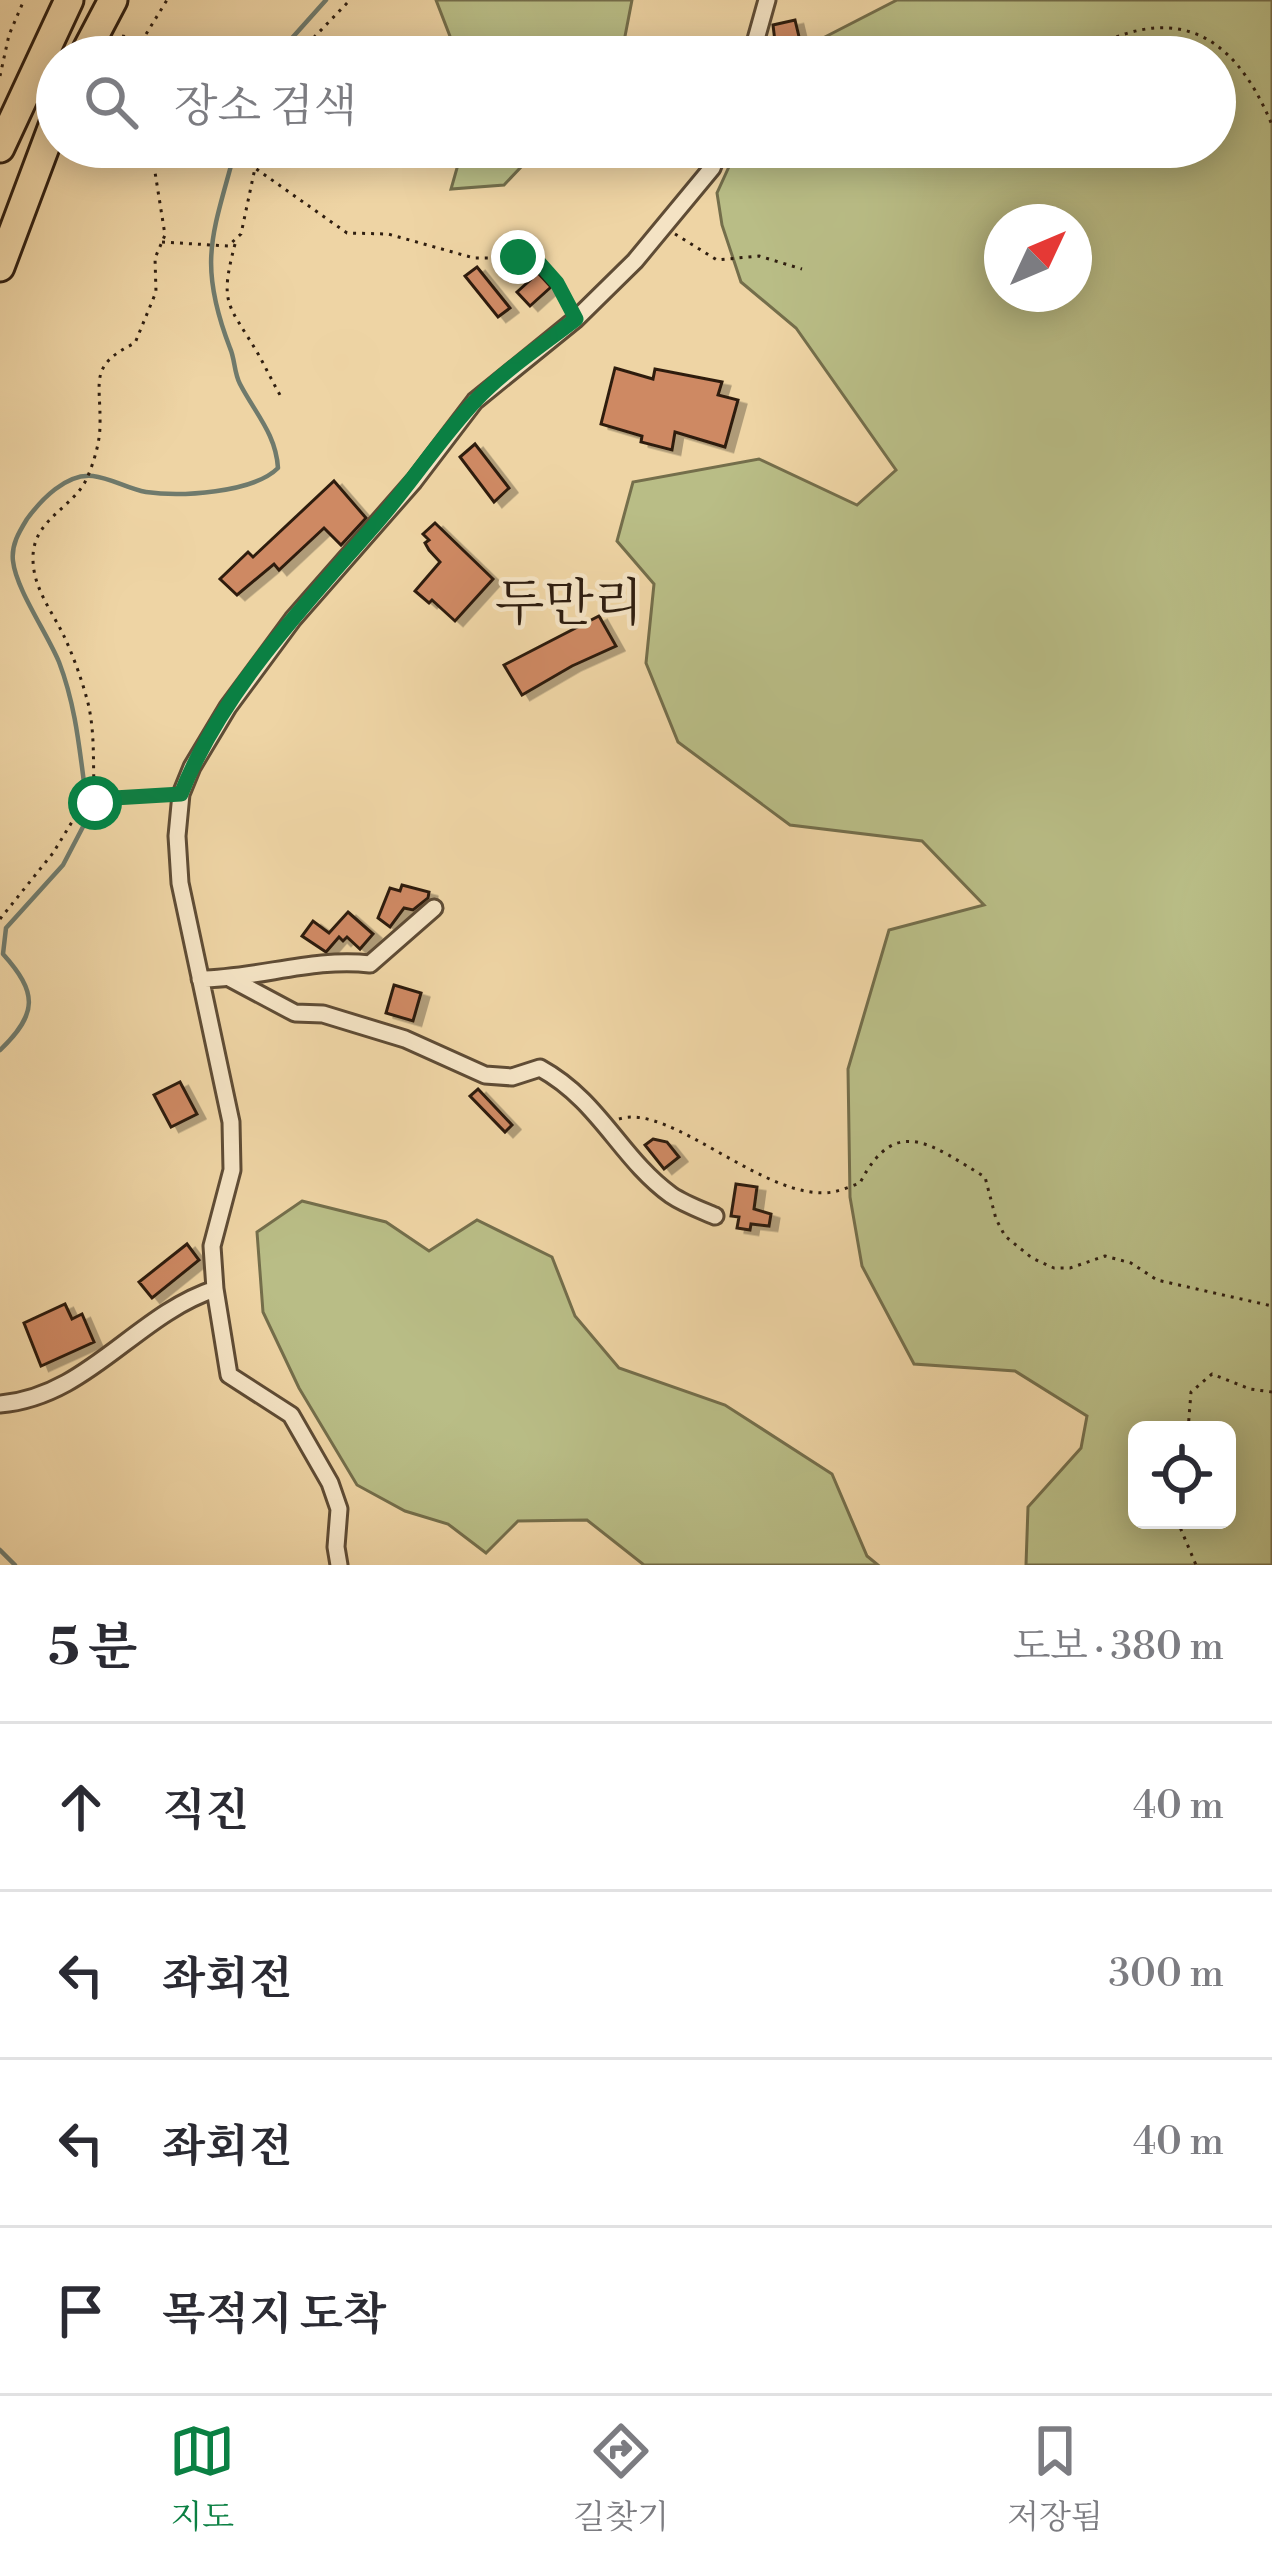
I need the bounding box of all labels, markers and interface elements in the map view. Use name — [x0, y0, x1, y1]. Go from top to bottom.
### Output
search box — [36, 36, 1236, 168]
icon: search — [78, 69, 144, 135]
text: 장소 검색 — [174, 79, 357, 136]
north arrow — [984, 204, 1092, 312]
route end — [491, 230, 545, 284]
district label: 두만리 — [495, 573, 643, 637]
route start — [68, 776, 122, 830]
map controls — [1128, 1421, 1236, 1529]
button: locate — [1128, 1421, 1236, 1529]
text: 5 분 — [48, 1617, 137, 1681]
text: 도보 · 380 m — [1013, 1623, 1224, 1672]
icon: ahead — [48, 1774, 114, 1840]
text: 40 m — [1133, 1782, 1224, 1831]
text: 직진 — [162, 1783, 249, 1840]
icon: left — [48, 1942, 114, 2008]
text: 300 m — [1109, 1950, 1224, 1999]
text: 좌회전 — [162, 1951, 292, 2008]
icon: left — [48, 2110, 114, 2176]
text: 40 m — [1133, 2118, 1224, 2167]
text: 좌회전 — [162, 2119, 292, 2176]
icon: arrive — [48, 2278, 114, 2344]
text: 목적지 도착 — [162, 2287, 387, 2344]
tab: 지도 — [169, 2418, 235, 2539]
tab: 길찾기 — [573, 2418, 669, 2539]
tab: 저장됨 — [1007, 2418, 1103, 2539]

